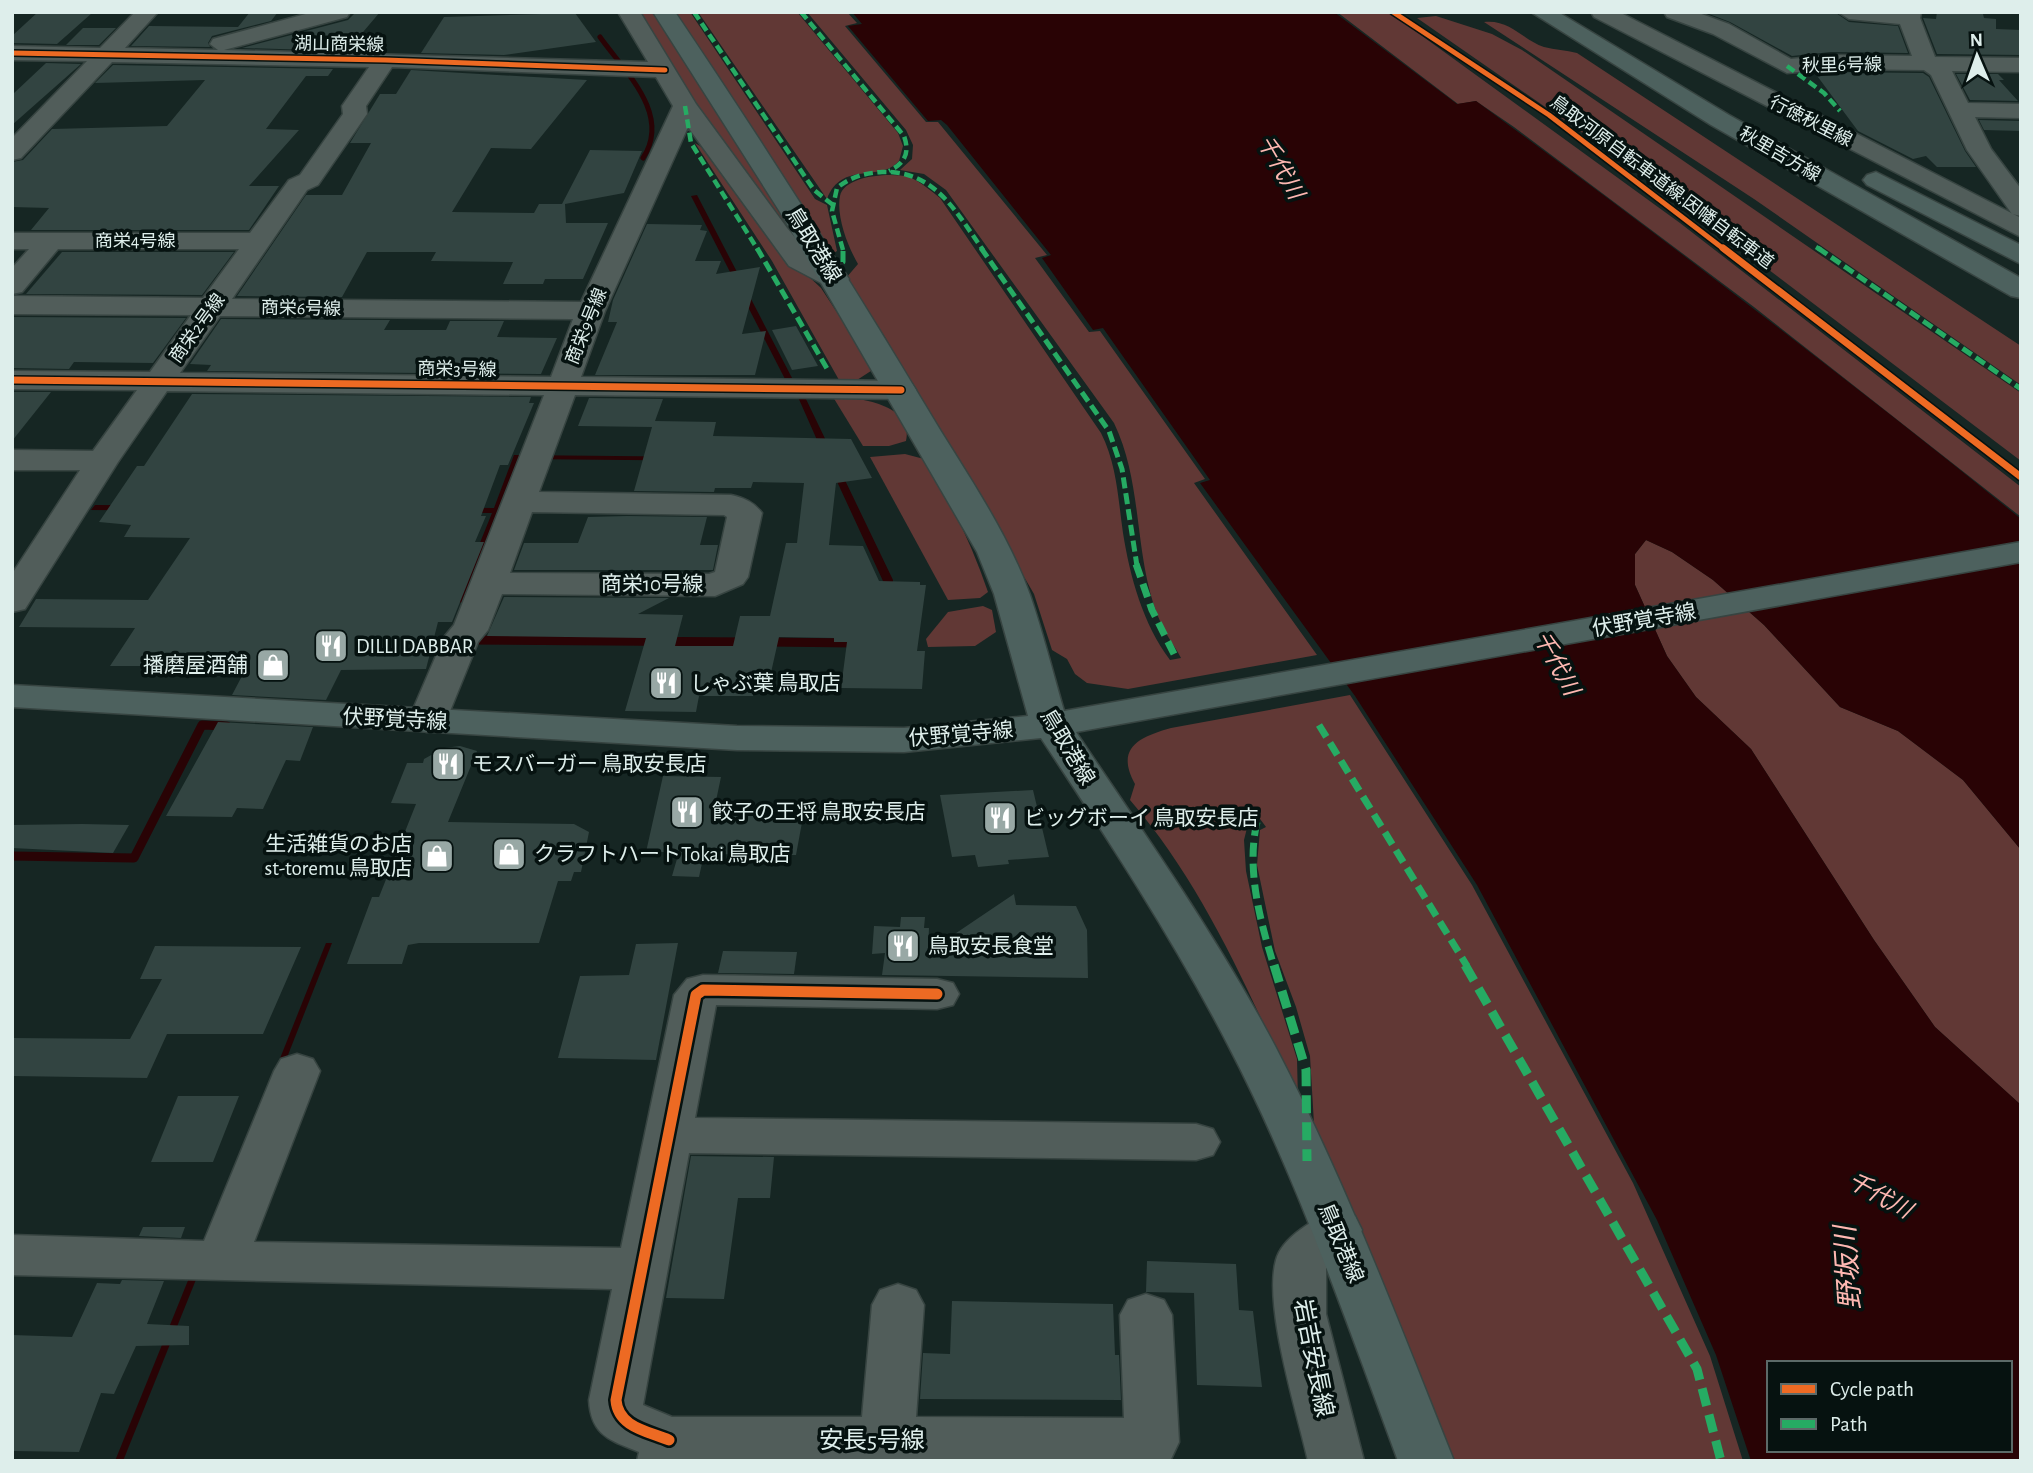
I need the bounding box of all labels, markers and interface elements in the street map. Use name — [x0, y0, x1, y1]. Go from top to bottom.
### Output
north arrow — [1942, 21, 2012, 91]
text: N — [1970, 31, 1983, 50]
street label: 湖山商栄線 — [294, 33, 384, 55]
street label: 秋里6号線 — [1802, 54, 1882, 76]
street label: 鳥取河原自転車道線;因幡自転車道 — [1547, 92, 1777, 272]
street label: 行徳秋里線 — [1766, 92, 1856, 150]
street label: 秋里吉方線 — [1736, 123, 1824, 185]
water label: 千代川 — [1252, 131, 1310, 206]
street label: 鳥取港線 — [782, 204, 846, 286]
street label: 商栄4号線 — [95, 231, 175, 251]
street label: 商栄9号線 — [562, 285, 610, 367]
street label: 商栄2号線 — [165, 290, 229, 366]
street label: 商栄6号線 — [261, 297, 341, 319]
street label: 商栄3号線 — [417, 358, 497, 380]
street label: 商栄10号線 — [601, 573, 703, 595]
street label: 伏野覚寺線 — [1590, 600, 1698, 640]
restaurant icon: DILLI DABBAR — [312, 627, 350, 665]
water label: 千代川 — [1529, 627, 1586, 702]
place label: DILLI DABBAR — [356, 636, 474, 657]
shop icon: 播磨屋酒舗 — [254, 646, 292, 684]
place label: 播磨屋酒舗 — [143, 654, 248, 676]
restaurant icon: しゃぶ葉 鳥取店 — [647, 664, 685, 702]
place label: しゃぶ葉 鳥取店 — [690, 672, 840, 694]
street label: 伏野覚寺線 — [342, 705, 448, 733]
street label: 鳥取港線 — [1037, 705, 1099, 789]
street label: 伏野覚寺線 — [908, 718, 1014, 750]
restaurant icon: モスバーガー 鳥取安長店 — [429, 745, 467, 783]
place label: モスバーガー 鳥取安長店 — [472, 753, 706, 775]
restaurant icon: 餃子の王将 鳥取安長店 — [668, 793, 706, 831]
restaurant icon: ビッグボーイ 鳥取安長店 — [981, 799, 1019, 837]
place label: 餃子の王将 鳥取安長店 — [712, 801, 925, 823]
place label: ビッグボーイ 鳥取安長店 — [1024, 807, 1258, 829]
place label: 生活雑貨のお店 st-toremu 鳥取店 — [264, 833, 412, 879]
shop icon: クラフトハートTokai 鳥取店 — [490, 835, 528, 873]
shop icon: 生活雑貨のお店 st-toremu 鳥取店 — [418, 837, 456, 875]
place label: クラフトハートTokai 鳥取店 — [534, 843, 791, 865]
restaurant icon: 鳥取安長食堂 — [884, 927, 922, 965]
place label: 鳥取安長食堂 — [928, 935, 1054, 957]
water label: 千代川 — [1844, 1168, 1919, 1225]
street label: 鳥取港線 — [1314, 1200, 1368, 1286]
water label: 野坂川 — [1830, 1222, 1866, 1311]
street label: 岩吉安長線 — [1290, 1297, 1338, 1419]
legend — [1767, 1361, 2012, 1452]
text: Cycle path — [1830, 1379, 1914, 1400]
text: Path — [1830, 1414, 1868, 1435]
street label: 安長5号線 — [819, 1427, 925, 1453]

